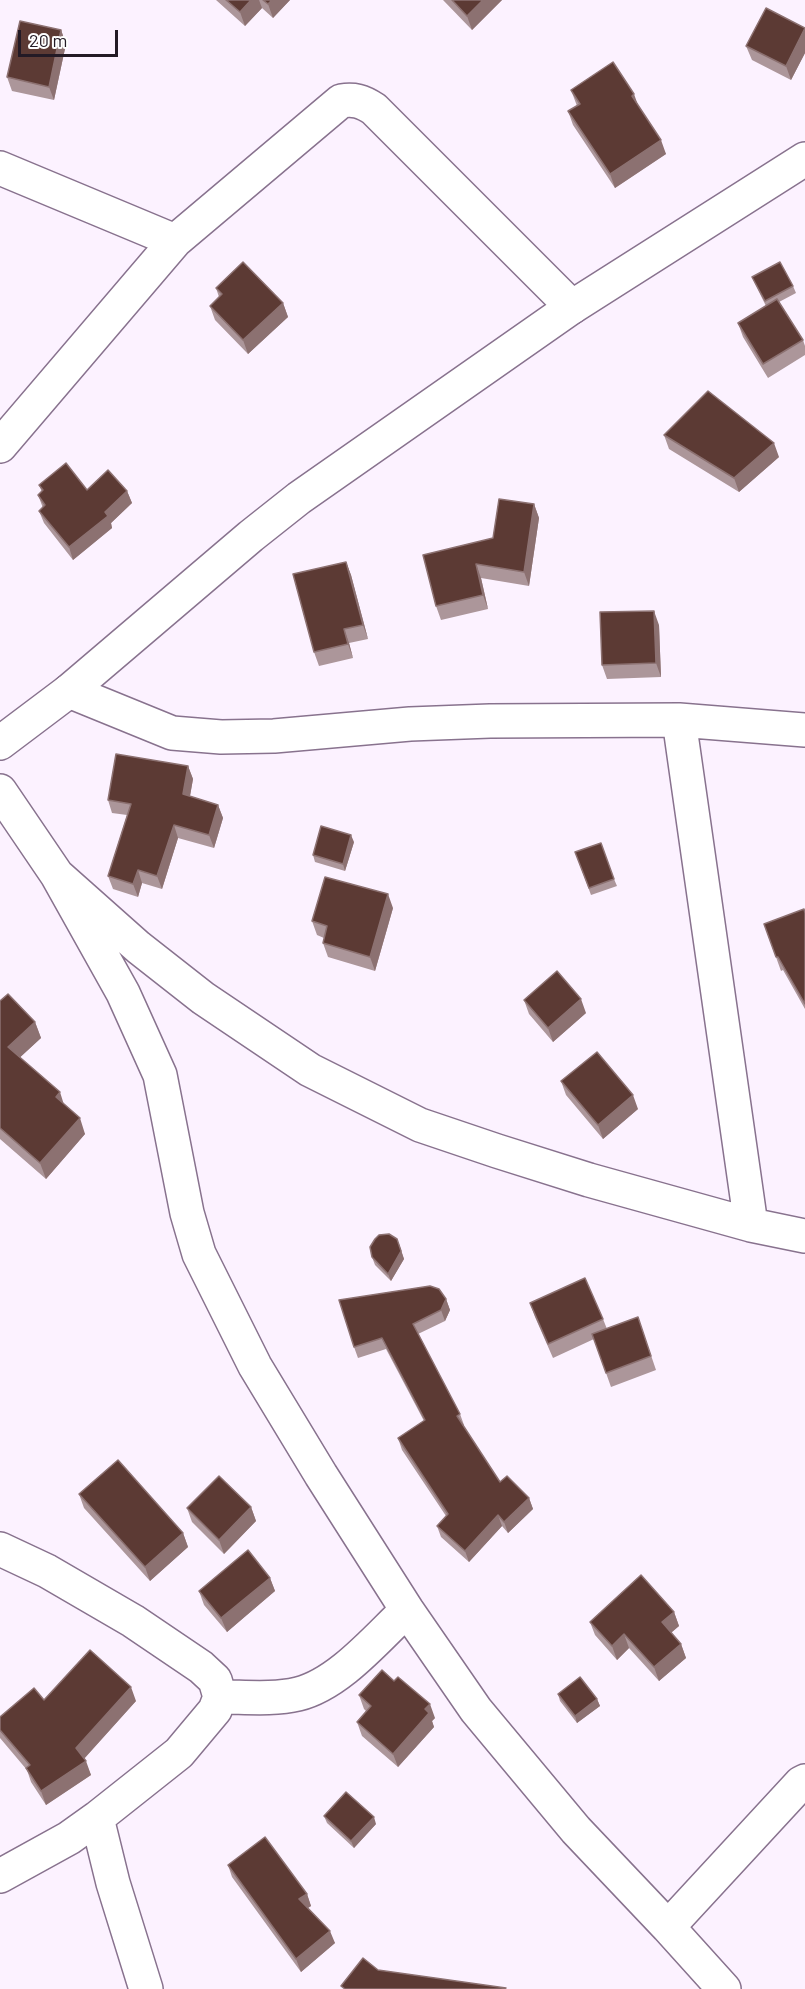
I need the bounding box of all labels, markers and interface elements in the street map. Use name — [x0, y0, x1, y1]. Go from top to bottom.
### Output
scale bar — [21, 18, 122, 56]
text: 20 m — [29, 29, 67, 51]

